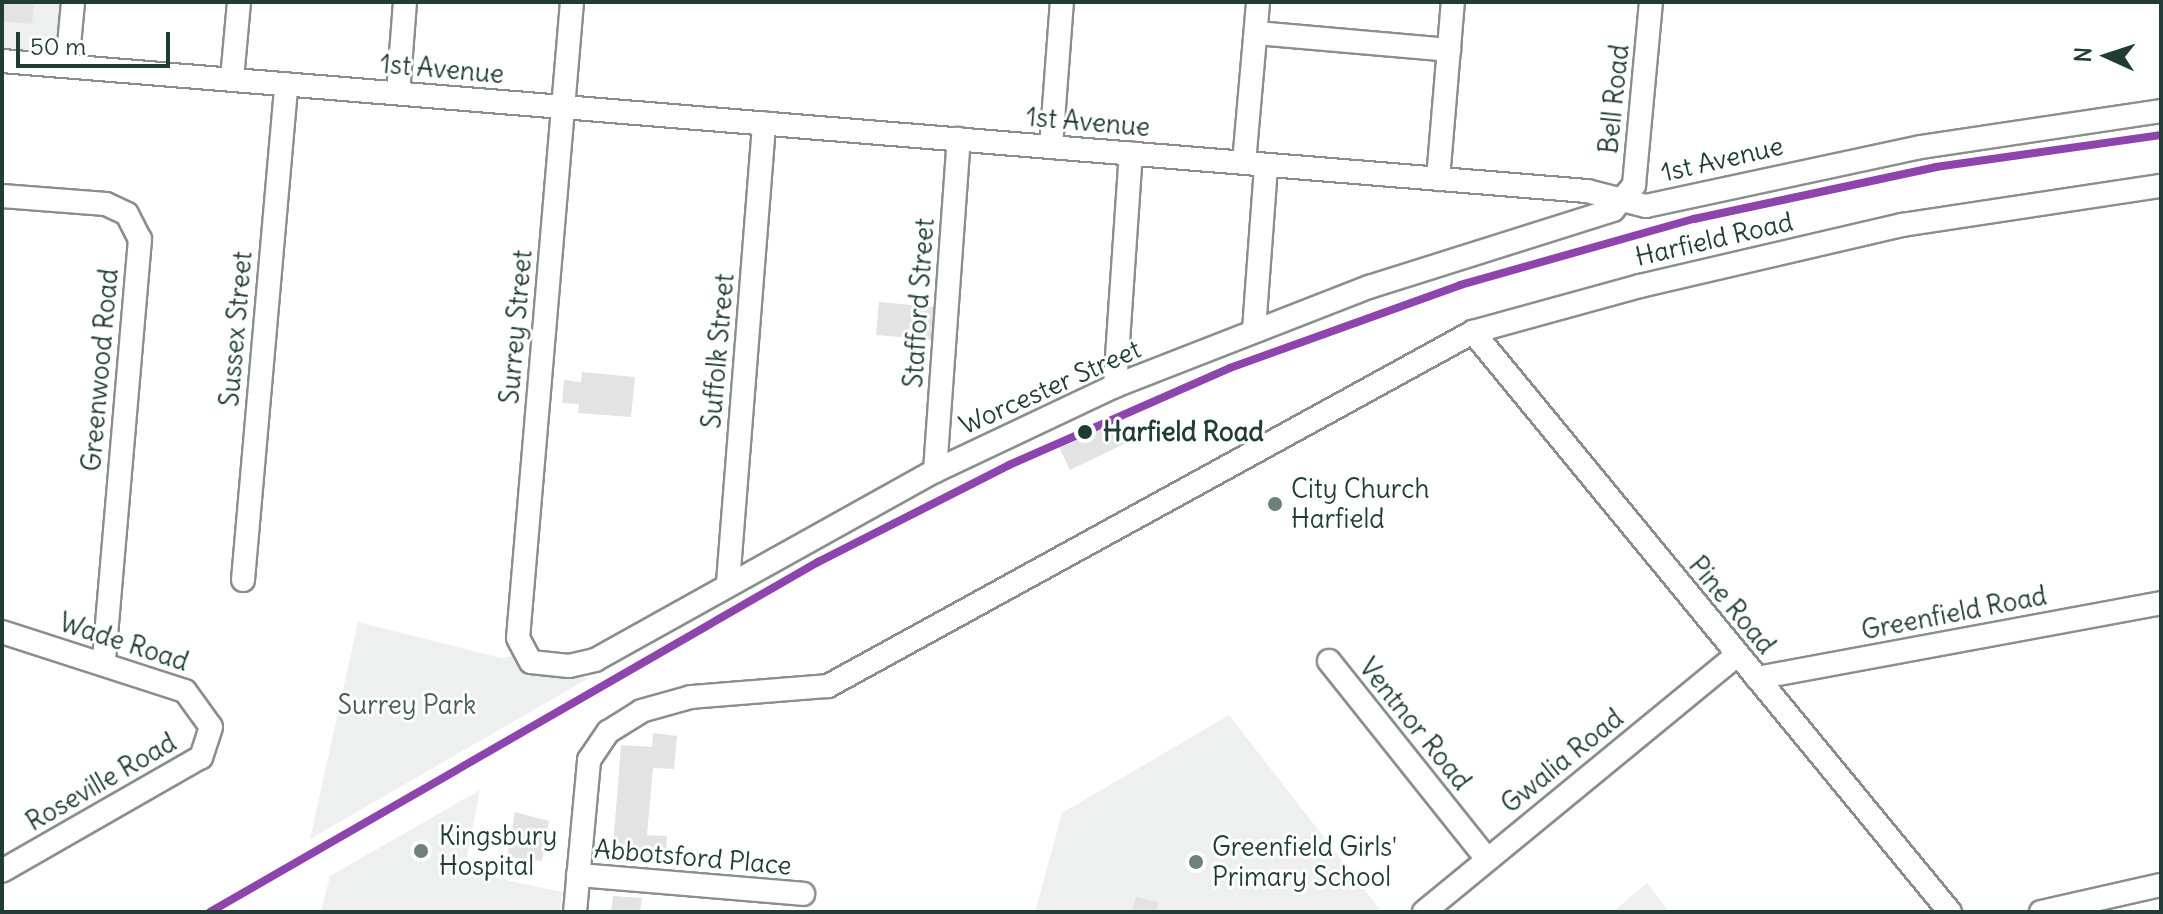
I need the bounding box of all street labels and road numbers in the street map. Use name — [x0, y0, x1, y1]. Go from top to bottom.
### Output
street label: Bell Road — [1593, 43, 1635, 155]
street label: 1st Avenue — [379, 48, 505, 90]
street label: 1st Avenue — [1025, 101, 1151, 143]
street label: 1st Avenue — [1658, 130, 1786, 188]
street label: Harfield Road — [1632, 206, 1796, 272]
street label: Stafford Street — [898, 217, 940, 389]
street label: Surrey Street — [494, 249, 538, 405]
street label: Sussex Street — [214, 250, 258, 408]
street label: Greenwood Road — [76, 267, 124, 473]
street label: Suffolk Street — [696, 272, 740, 430]
street label: Worcester Street — [955, 333, 1145, 441]
street label: Pine Road — [1682, 550, 1782, 660]
street label: Greenfield Road — [1859, 580, 2049, 646]
street label: Wade Road — [56, 606, 192, 678]
street label: Ventnor Road — [1352, 652, 1478, 796]
street label: Gwalia Road — [1495, 702, 1629, 820]
street label: Roseville Road — [20, 726, 182, 838]
street label: Abbotsford Place — [593, 833, 793, 881]

